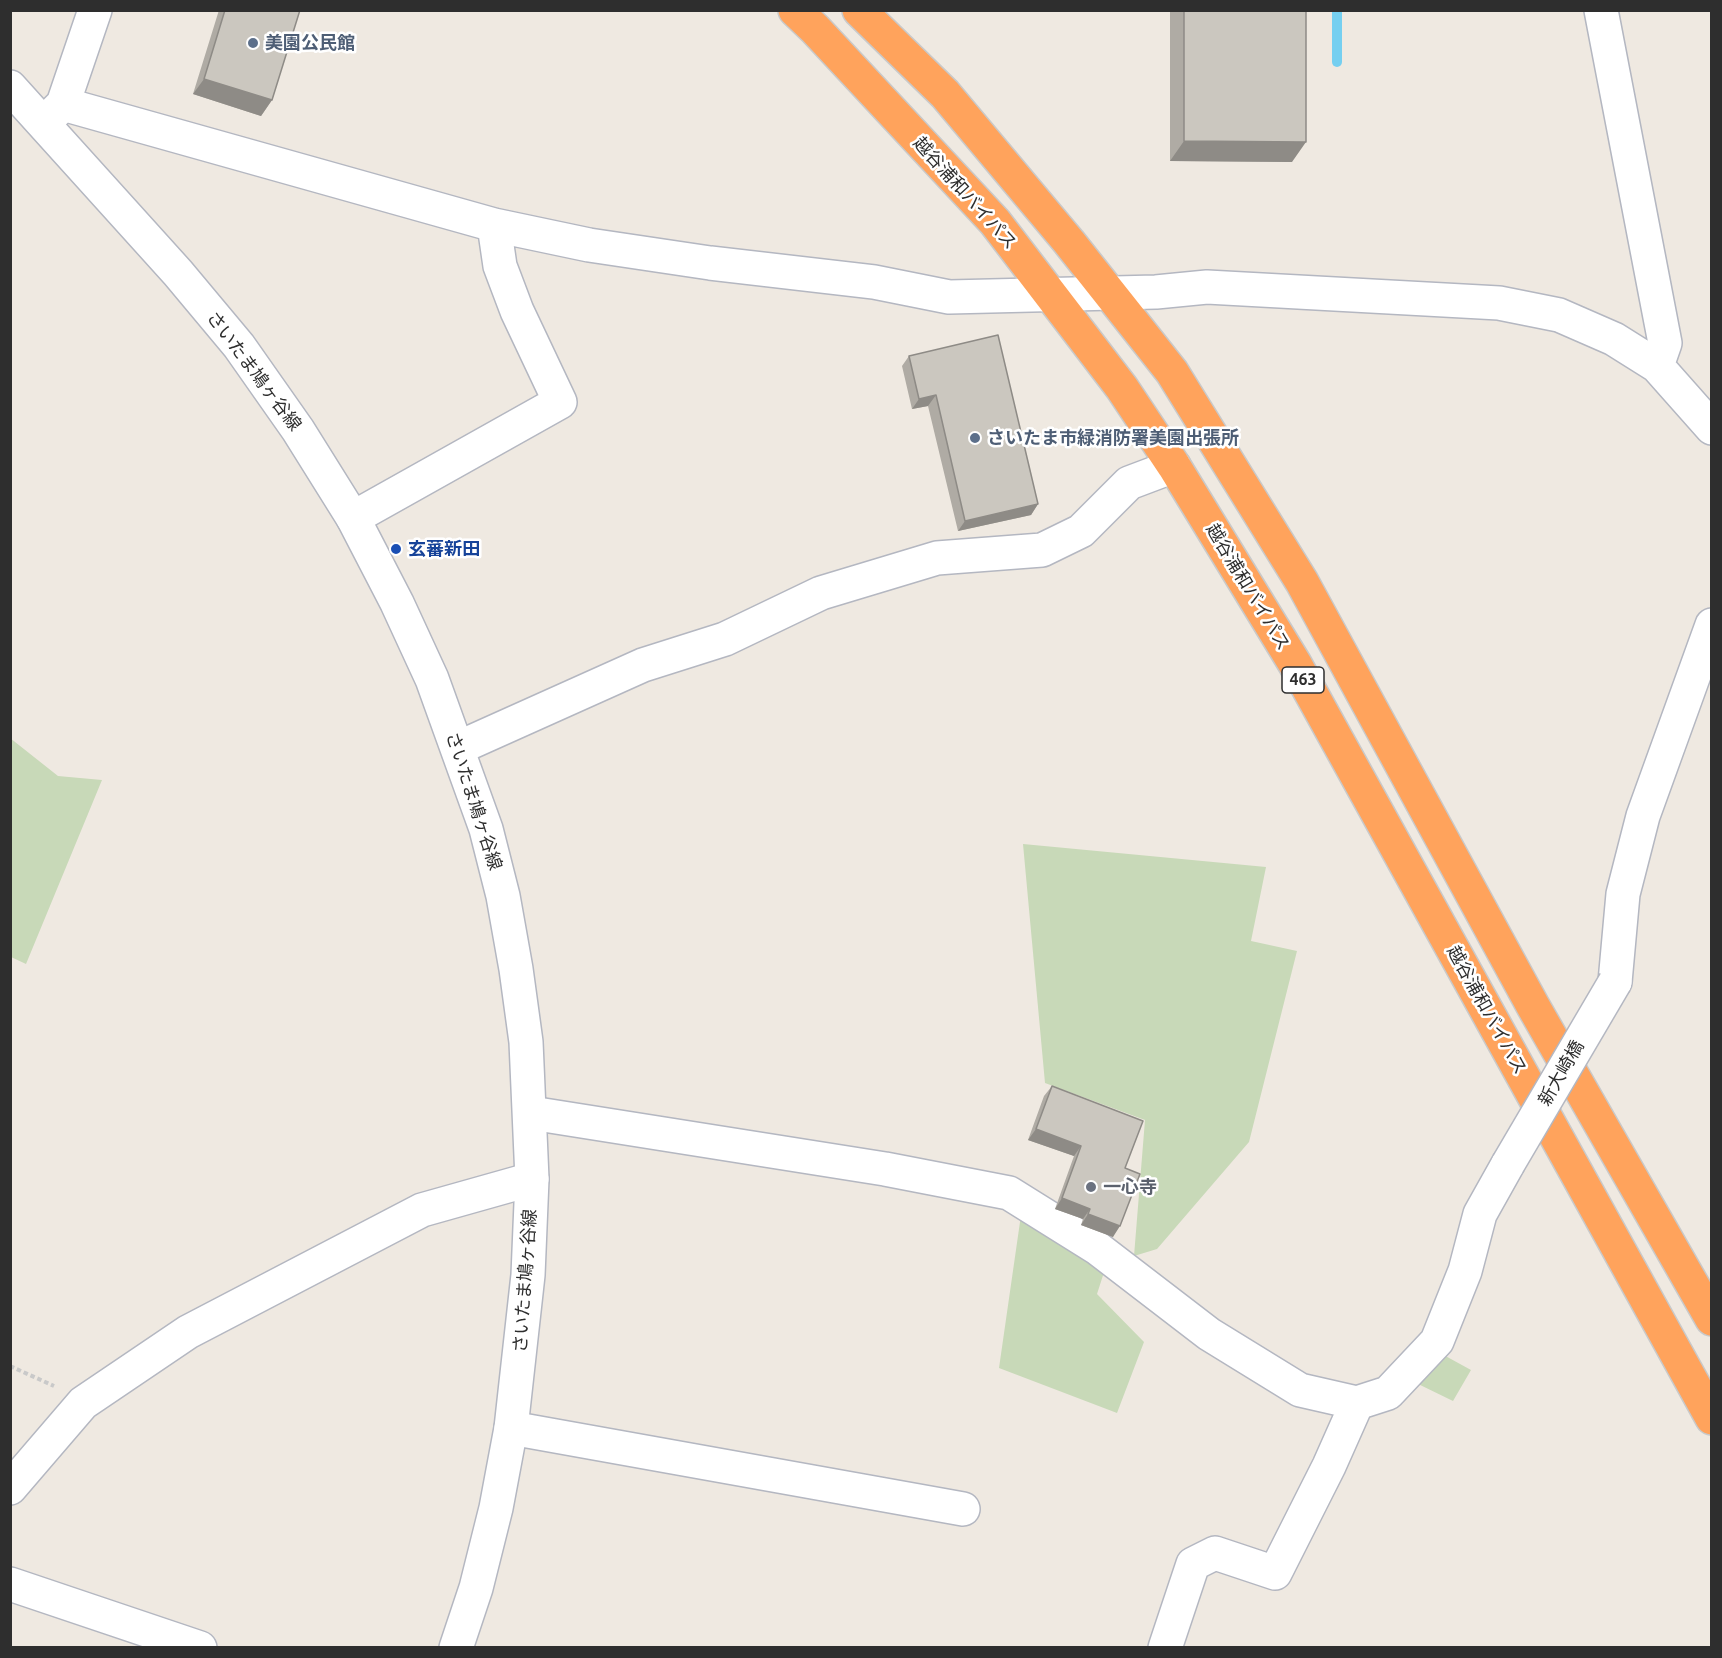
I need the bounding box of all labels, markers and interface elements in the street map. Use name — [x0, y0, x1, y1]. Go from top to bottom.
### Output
place label: 美園公民館 — [265, 32, 355, 54]
marker: 美園公民館 — [246, 36, 260, 50]
street label: 越谷浦和バイパス — [909, 132, 1021, 254]
street label: さいたま鳩ヶ谷線 — [202, 307, 306, 435]
place label: さいたま市緑消防署美園出張所 — [987, 427, 1239, 449]
marker: さいたま市緑消防署美園出張所 — [968, 431, 982, 445]
street label: 越谷浦和バイパス — [1202, 520, 1294, 654]
place label: 玄蕃新田 — [408, 538, 480, 560]
marker: 玄蕃新田 — [389, 542, 403, 556]
road number: 463 — [1282, 667, 1324, 693]
street label: さいたま鳩ヶ谷線 — [441, 729, 507, 873]
street label: 越谷浦和バイパス — [1443, 942, 1531, 1078]
street label: 新大崎橋 — [1534, 1036, 1588, 1110]
place label: 一心寺 — [1103, 1176, 1157, 1198]
marker: 一心寺 — [1084, 1180, 1098, 1194]
street label: さいたま鳩ヶ谷線 — [509, 1208, 541, 1354]

